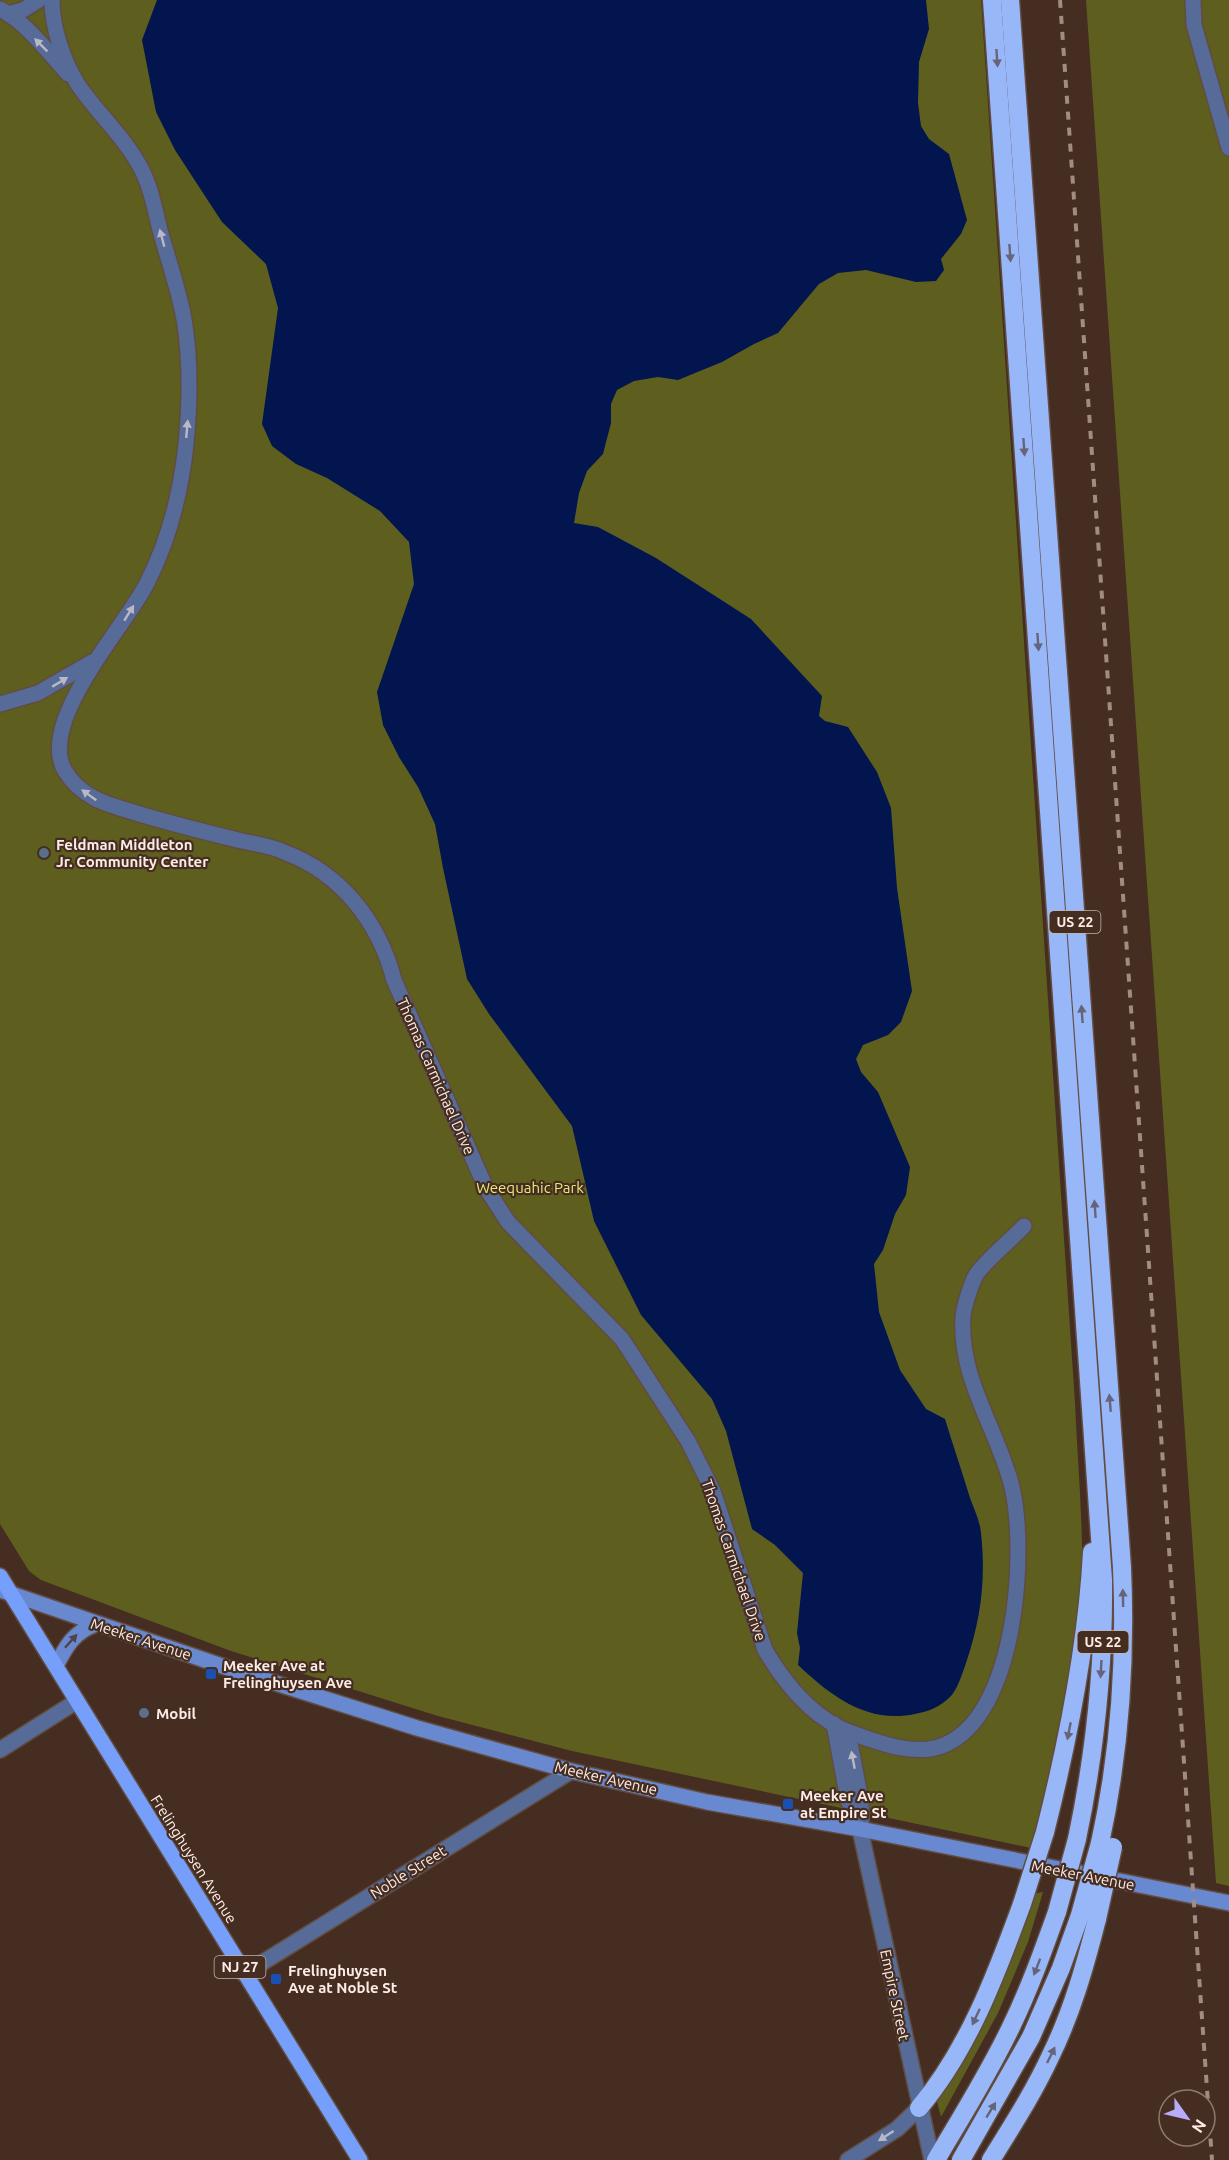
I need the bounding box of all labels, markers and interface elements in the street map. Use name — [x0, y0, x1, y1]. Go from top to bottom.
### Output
one-way arrow — [34, 38, 49, 52]
one-way arrow — [992, 49, 1001, 68]
one-way arrow — [157, 229, 167, 247]
one-way arrow — [1006, 243, 1015, 262]
one-way arrow — [182, 420, 192, 439]
one-way arrow — [1019, 438, 1029, 457]
one-way arrow — [124, 605, 135, 622]
one-way arrow — [1033, 632, 1043, 651]
one-way arrow — [52, 676, 68, 687]
one-way arrow — [81, 789, 97, 801]
place label: Feldman Middleton Jr. Community Center — [56, 836, 209, 870]
marker: Feldman Middleton Jr. Community Center — [37, 846, 51, 860]
road number: US 22 — [1050, 911, 1100, 933]
street label: Thomas Carmichael Drive — [394, 995, 478, 1157]
one-way arrow — [1077, 1005, 1086, 1024]
park label: Weequahic Park — [476, 1179, 584, 1196]
one-way arrow — [1091, 1199, 1100, 1218]
one-way arrow — [1105, 1394, 1115, 1413]
street label: Thomas Carmichael Drive — [698, 1477, 770, 1643]
one-way arrow — [1118, 1588, 1128, 1607]
street label: Meeker Avenue — [89, 1615, 193, 1663]
road number: US 22 — [1078, 1631, 1128, 1653]
one-way arrow — [64, 1633, 78, 1648]
place label: Meeker Ave at Frelinghuysen Ave — [223, 1657, 352, 1691]
one-way arrow — [1097, 1659, 1106, 1678]
marker: Meeker Ave at Frelinghuysen Ave — [204, 1667, 218, 1681]
place label: Mobil — [156, 1705, 197, 1722]
marker: Mobil — [137, 1706, 151, 1720]
one-way arrow — [1064, 1721, 1073, 1740]
one-way arrow — [848, 1750, 857, 1769]
street label: Meeker Avenue — [553, 1758, 659, 1798]
place label: Meeker Ave at Empire St — [800, 1787, 887, 1821]
street label: Frelinghuysen Avenue — [148, 1792, 240, 1926]
marker: Meeker Ave at Empire St — [781, 1797, 795, 1811]
street label: Noble Street — [367, 1842, 449, 1902]
street label: Meeker Avenue — [1030, 1857, 1136, 1893]
street label: Empire Street — [877, 1948, 913, 2042]
road number: NJ 27 — [214, 1956, 266, 1978]
one-way arrow — [1032, 1958, 1042, 1976]
place label: Frelinghuysen Ave at Noble St — [288, 1962, 398, 1996]
marker: Frelinghuysen Ave at Noble St — [269, 1972, 283, 1986]
one-way arrow — [971, 2008, 980, 2025]
one-way arrow — [1047, 2046, 1056, 2063]
north arrow — [1157, 2088, 1217, 2148]
one-way arrow — [986, 2101, 996, 2118]
text: N — [1189, 2116, 1210, 2136]
one-way arrow — [878, 2131, 894, 2142]

